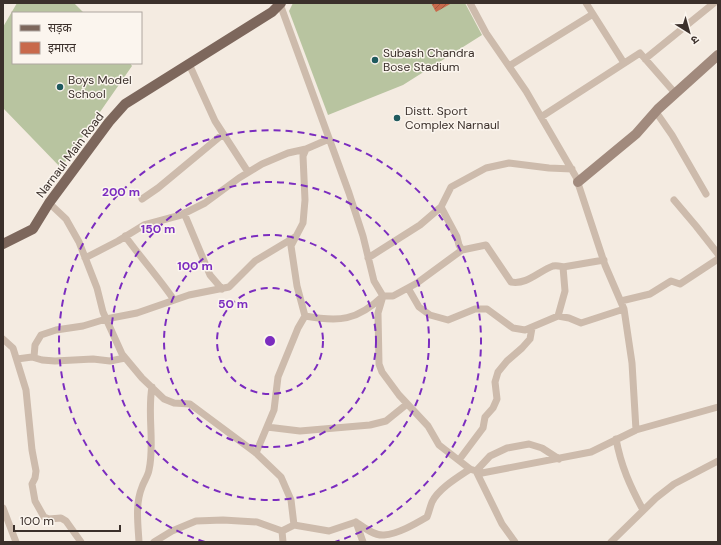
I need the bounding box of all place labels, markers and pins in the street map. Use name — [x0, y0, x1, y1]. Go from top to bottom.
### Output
place label: Subash Chandra Bose Stadium — [383, 45, 474, 75]
marker: Subash Chandra Bose Stadium — [370, 55, 380, 65]
place label: Boys Model School — [68, 72, 132, 102]
marker: Boys Model School — [55, 82, 65, 92]
place label: Distt. Sport Complex Narnaul — [405, 103, 500, 133]
marker: Distt. Sport Complex Narnaul — [392, 113, 402, 123]
centre of rings — [263, 334, 277, 348]

